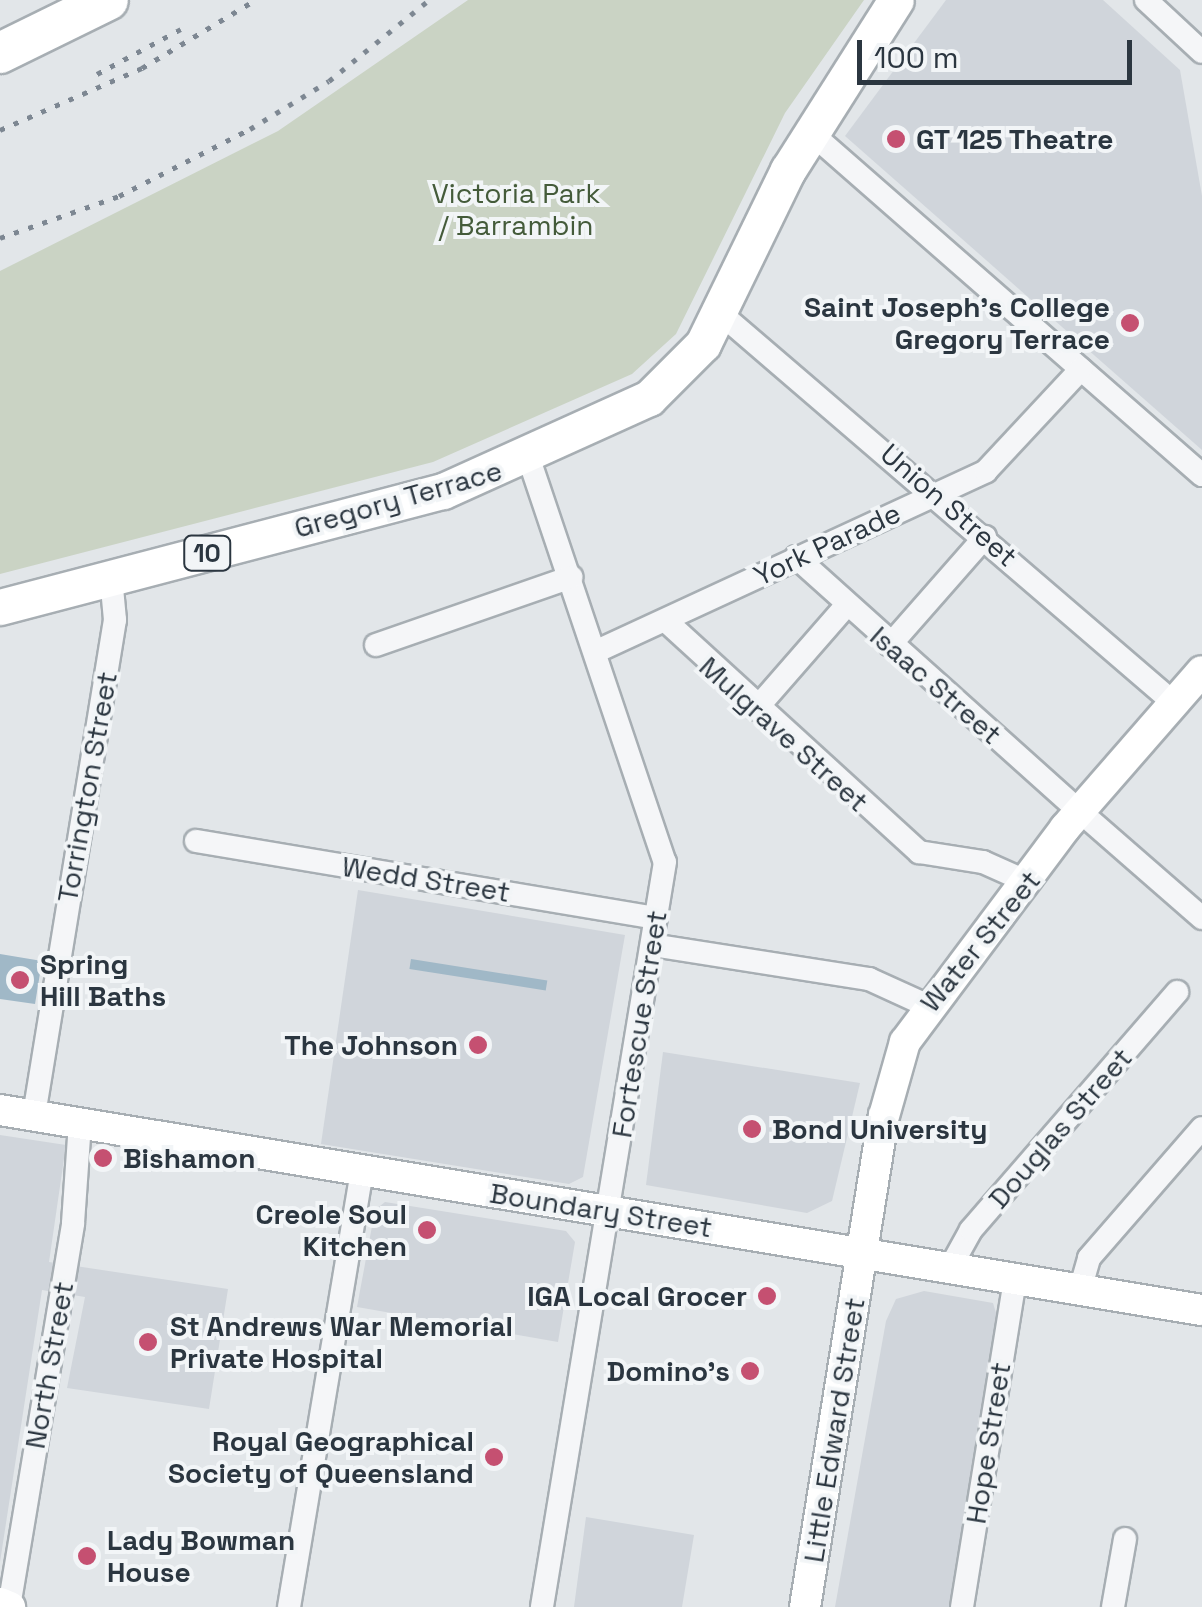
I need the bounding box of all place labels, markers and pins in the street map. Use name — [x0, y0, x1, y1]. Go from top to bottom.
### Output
place label: GT 125 Theatre — [916, 122, 1115, 156]
marker: GT 125 Theatre — [885, 128, 907, 150]
place label: Saint Joseph's College Gregory Terrace — [804, 290, 1110, 356]
marker: Saint Joseph's College Gregory Terrace — [1119, 312, 1141, 334]
place label: Spring Hill Baths — [40, 947, 166, 1013]
marker: Spring Hill Baths — [9, 969, 31, 991]
place label: The Johnson — [284, 1028, 458, 1062]
marker: The Johnson — [467, 1034, 489, 1056]
place label: Bond University — [772, 1112, 987, 1146]
marker: Bond University — [741, 1118, 763, 1140]
place label: Bishamon — [123, 1141, 255, 1175]
marker: Bishamon — [92, 1147, 114, 1169]
place label: Creole Soul Kitchen — [256, 1197, 407, 1263]
marker: Creole Soul Kitchen — [416, 1219, 438, 1241]
place label: IGA Local Grocer — [527, 1279, 747, 1313]
marker: IGA Local Grocer — [756, 1285, 778, 1307]
place label: St Andrews War Memorial Private Hospital — [170, 1309, 514, 1375]
marker: St Andrews War Memorial Private Hospital — [135, 1329, 161, 1355]
place label: Domino's — [607, 1354, 730, 1388]
marker: Domino's — [739, 1360, 761, 1382]
place label: Royal Geographical Society of Queensland — [168, 1424, 474, 1490]
marker: Royal Geographical Society of Queensland — [483, 1446, 505, 1468]
place label: Lady Bowman House — [107, 1523, 295, 1589]
marker: Lady Bowman House — [76, 1545, 98, 1567]

